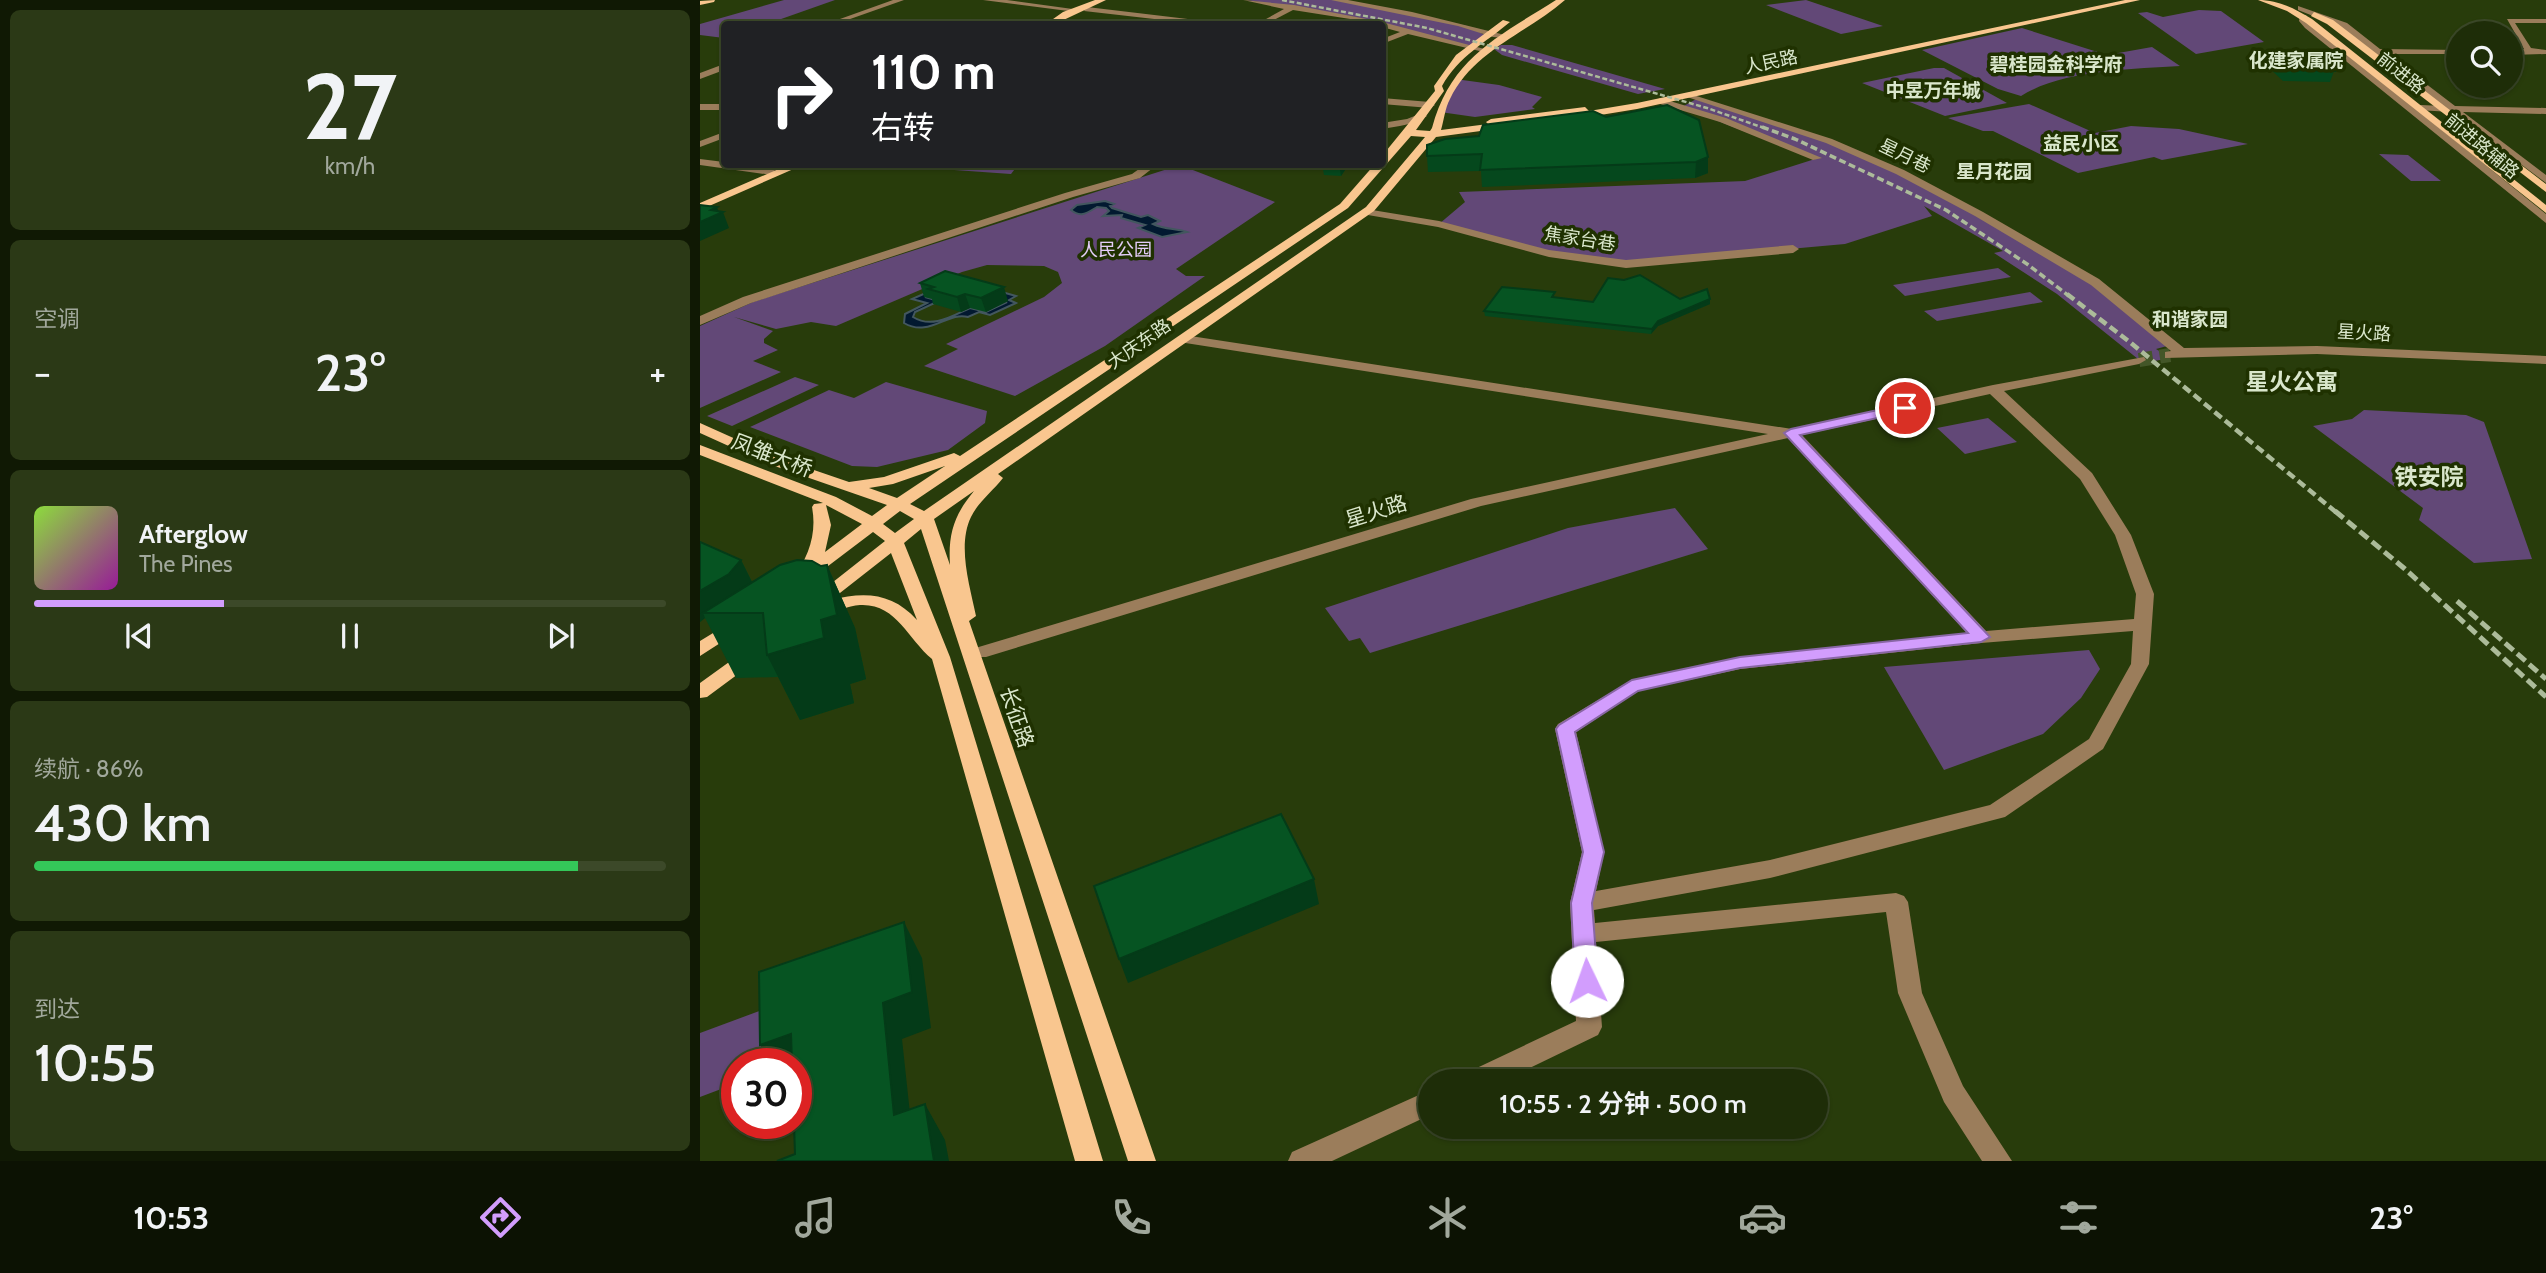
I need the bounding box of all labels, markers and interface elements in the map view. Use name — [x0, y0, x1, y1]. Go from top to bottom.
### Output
map controls — [2446, 21, 2523, 98]
button: search — [2446, 21, 2523, 98]
text: 110 m — [871, 42, 995, 101]
street label: 人民路 — [1742, 46, 1800, 78]
street label: 前进路 — [2373, 48, 2429, 98]
icon: right — [756, 49, 847, 140]
district label: 化建家属院 — [2248, 49, 2344, 72]
text: 27 — [303, 51, 397, 162]
district label: 碧桂园金科学府 — [1989, 53, 2123, 76]
district label: 中昱万年城 — [1885, 79, 1981, 102]
text: 右转 — [871, 108, 935, 147]
street label: 前进路辅路 — [2440, 109, 2524, 183]
district label: 益民小区 — [2043, 132, 2119, 155]
street label: 星月巷 — [1876, 134, 1934, 178]
text: km/h — [325, 152, 375, 180]
district label: 星月花园 — [1956, 160, 2032, 183]
street label: 焦家台巷 — [1543, 223, 1617, 255]
park label: 人民公园 — [1080, 239, 1152, 261]
text: 空调 — [34, 305, 80, 333]
district label: 和谐家园 — [2152, 308, 2228, 331]
street label: 大庆东路 — [1103, 314, 1175, 374]
street label: 星火路 — [2336, 321, 2392, 345]
text: 23° — [315, 341, 385, 404]
text: − — [34, 349, 51, 396]
text: + — [649, 349, 666, 396]
district label: 星火公寓 — [2246, 368, 2338, 396]
pin — [1875, 378, 1935, 438]
icon: arrive — [1886, 389, 1924, 427]
street label: 凤雏大桥 — [728, 428, 816, 482]
district label: 铁安院 — [2395, 463, 2464, 491]
street label: 星火路 — [1342, 490, 1410, 532]
text: Afterglow — [139, 518, 248, 550]
text: The Pines — [139, 550, 233, 578]
icon: previous — [120, 617, 158, 655]
icon: pause — [331, 617, 369, 655]
icon: next — [542, 617, 580, 655]
street label: 长征路 — [995, 683, 1039, 751]
text: 续航 · 86% — [34, 755, 144, 783]
text: 430 km — [34, 791, 212, 854]
position arrow — [1550, 944, 1624, 1018]
text: 到达 — [34, 995, 80, 1023]
text: 10:55 — [34, 1031, 156, 1094]
speed limit sign: 30 — [721, 1048, 812, 1139]
text: 10:55 · 2 分钟 · 500 m — [1499, 1088, 1747, 1120]
icon: directions — [476, 1193, 525, 1242]
icon: music — [791, 1193, 840, 1242]
icon: phone — [1107, 1193, 1156, 1242]
icon: climate — [1423, 1193, 1472, 1242]
icon: car — [1738, 1193, 1787, 1242]
icon: filters — [2054, 1193, 2103, 1242]
text: 10:53 — [133, 1198, 209, 1237]
text: 23° — [2369, 1198, 2413, 1237]

